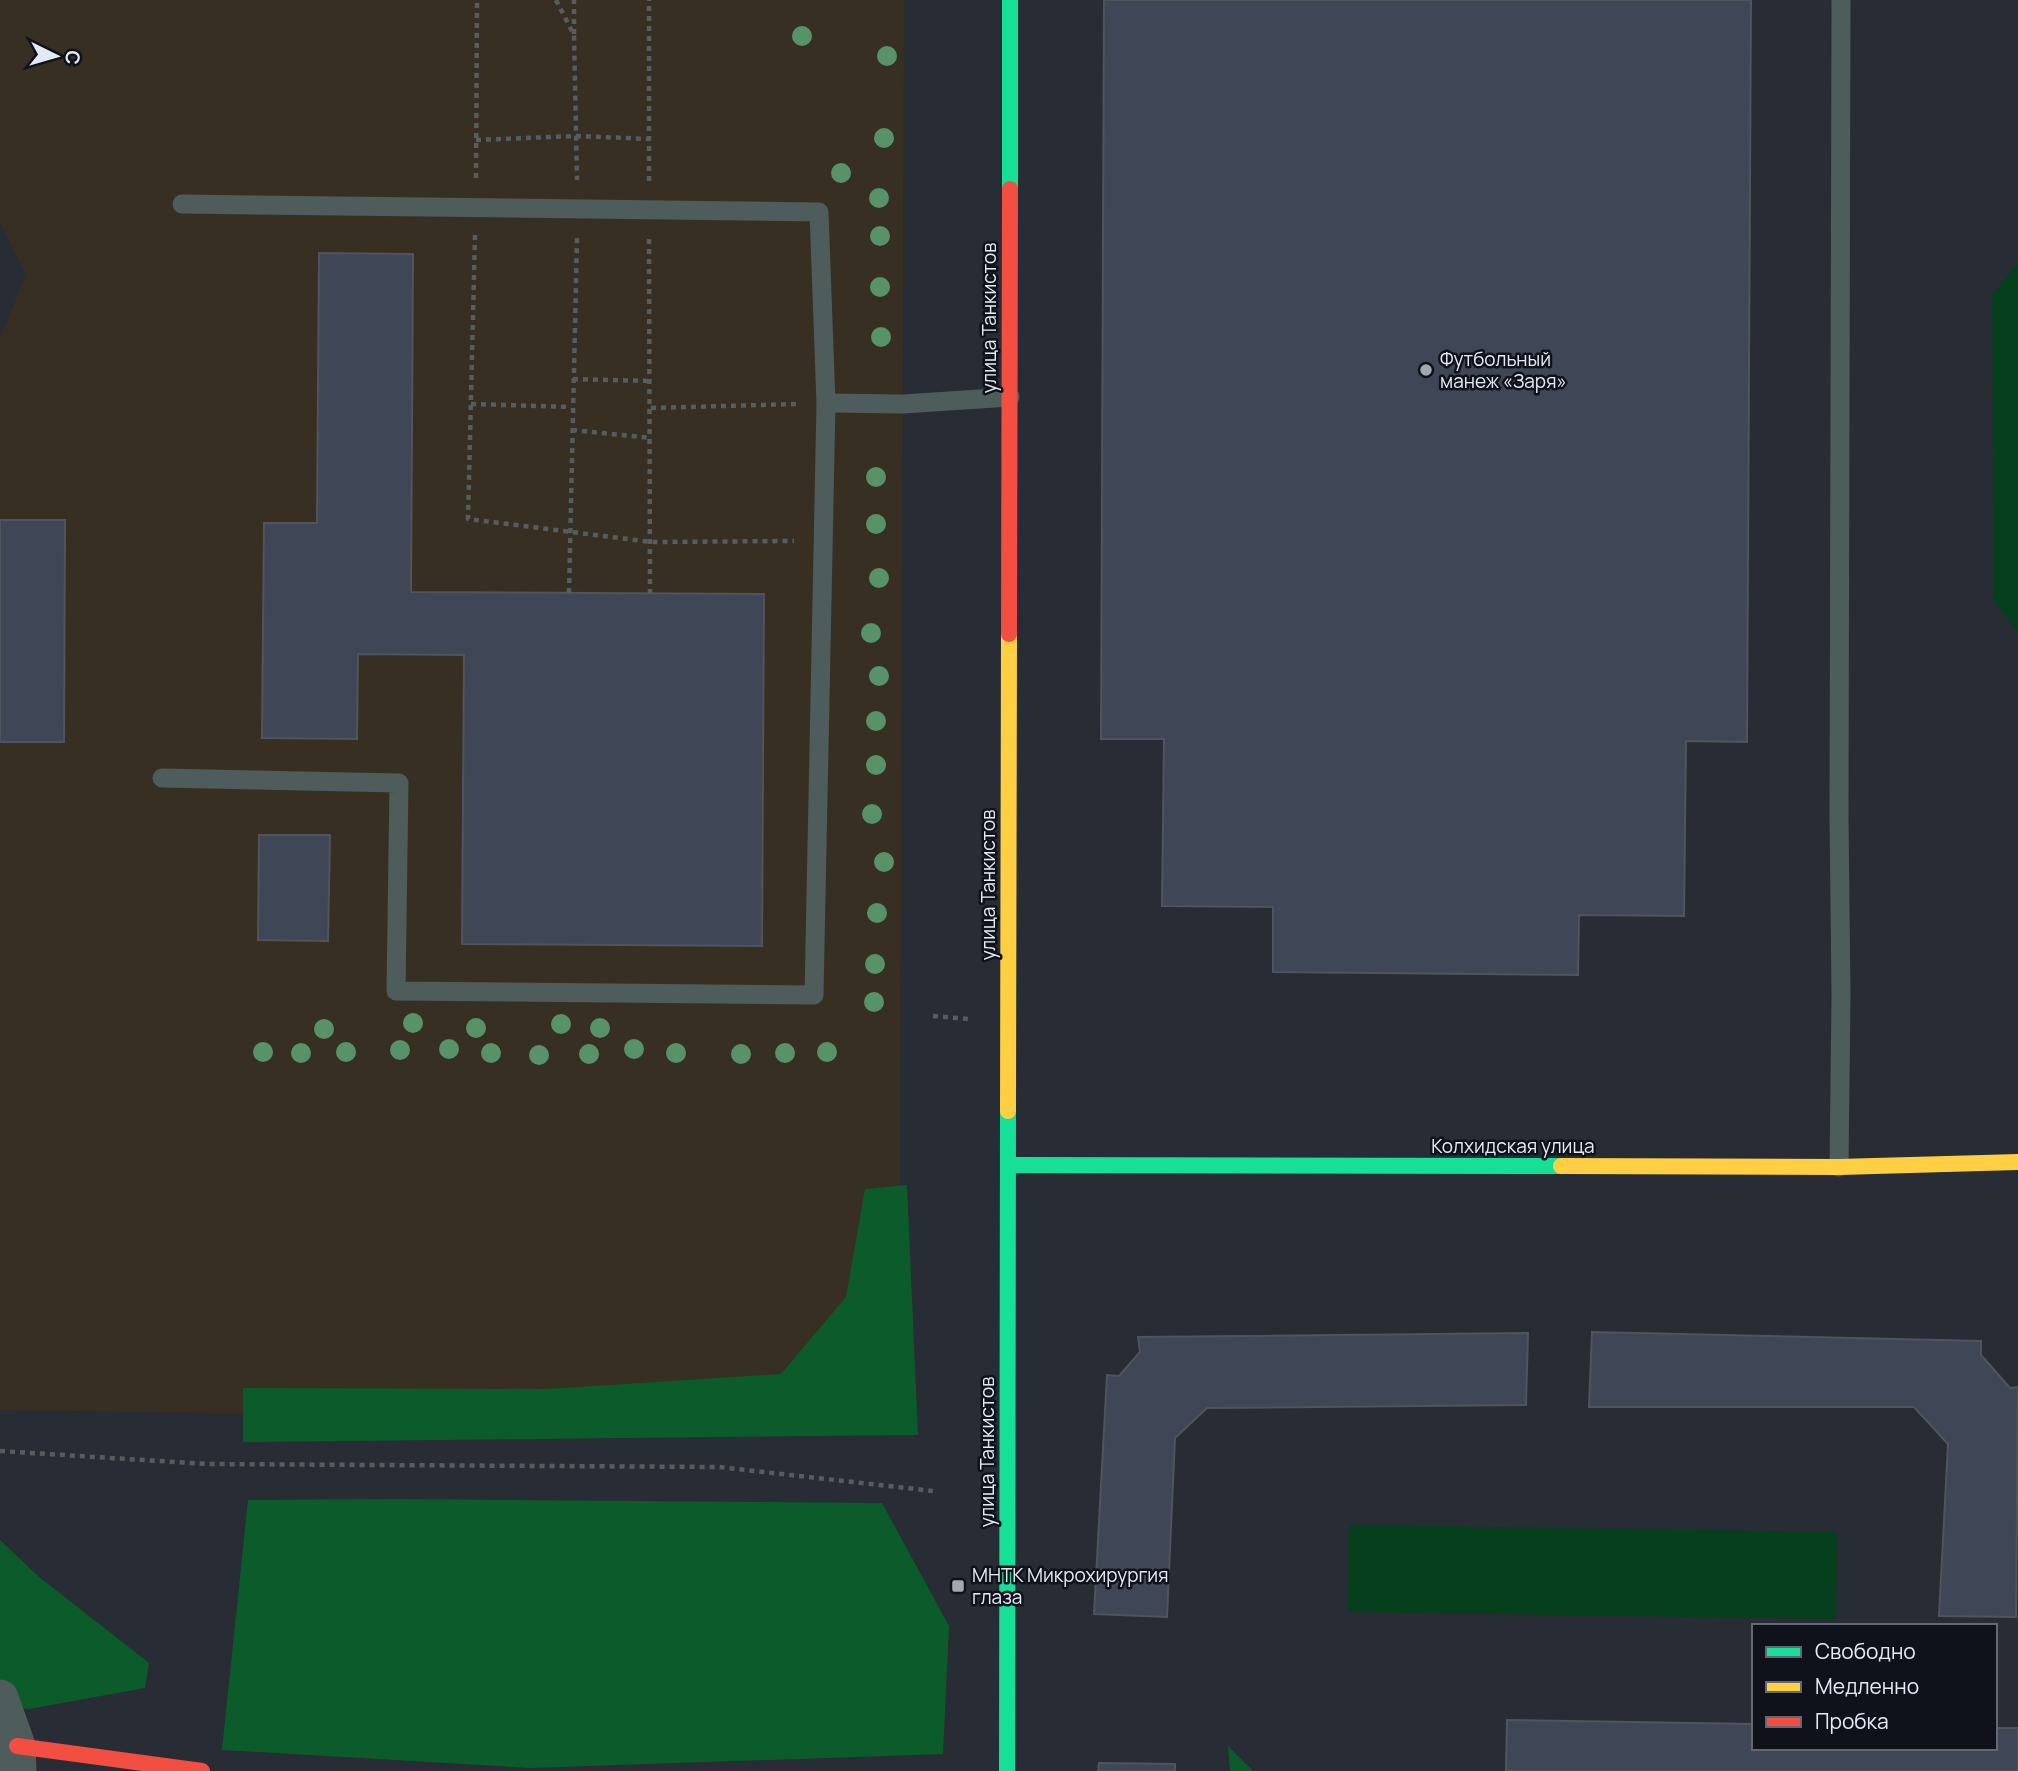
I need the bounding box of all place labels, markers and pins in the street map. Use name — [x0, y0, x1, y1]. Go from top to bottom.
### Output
place label: Футбольный манеж «Заря» — [1440, 346, 1567, 394]
marker: Футбольный манеж «Заря» — [1418, 362, 1434, 378]
place label: МНТК Микрохирургия глаза — [972, 1562, 1169, 1610]
marker: МНТК Микрохирургия глаза — [950, 1578, 966, 1594]

